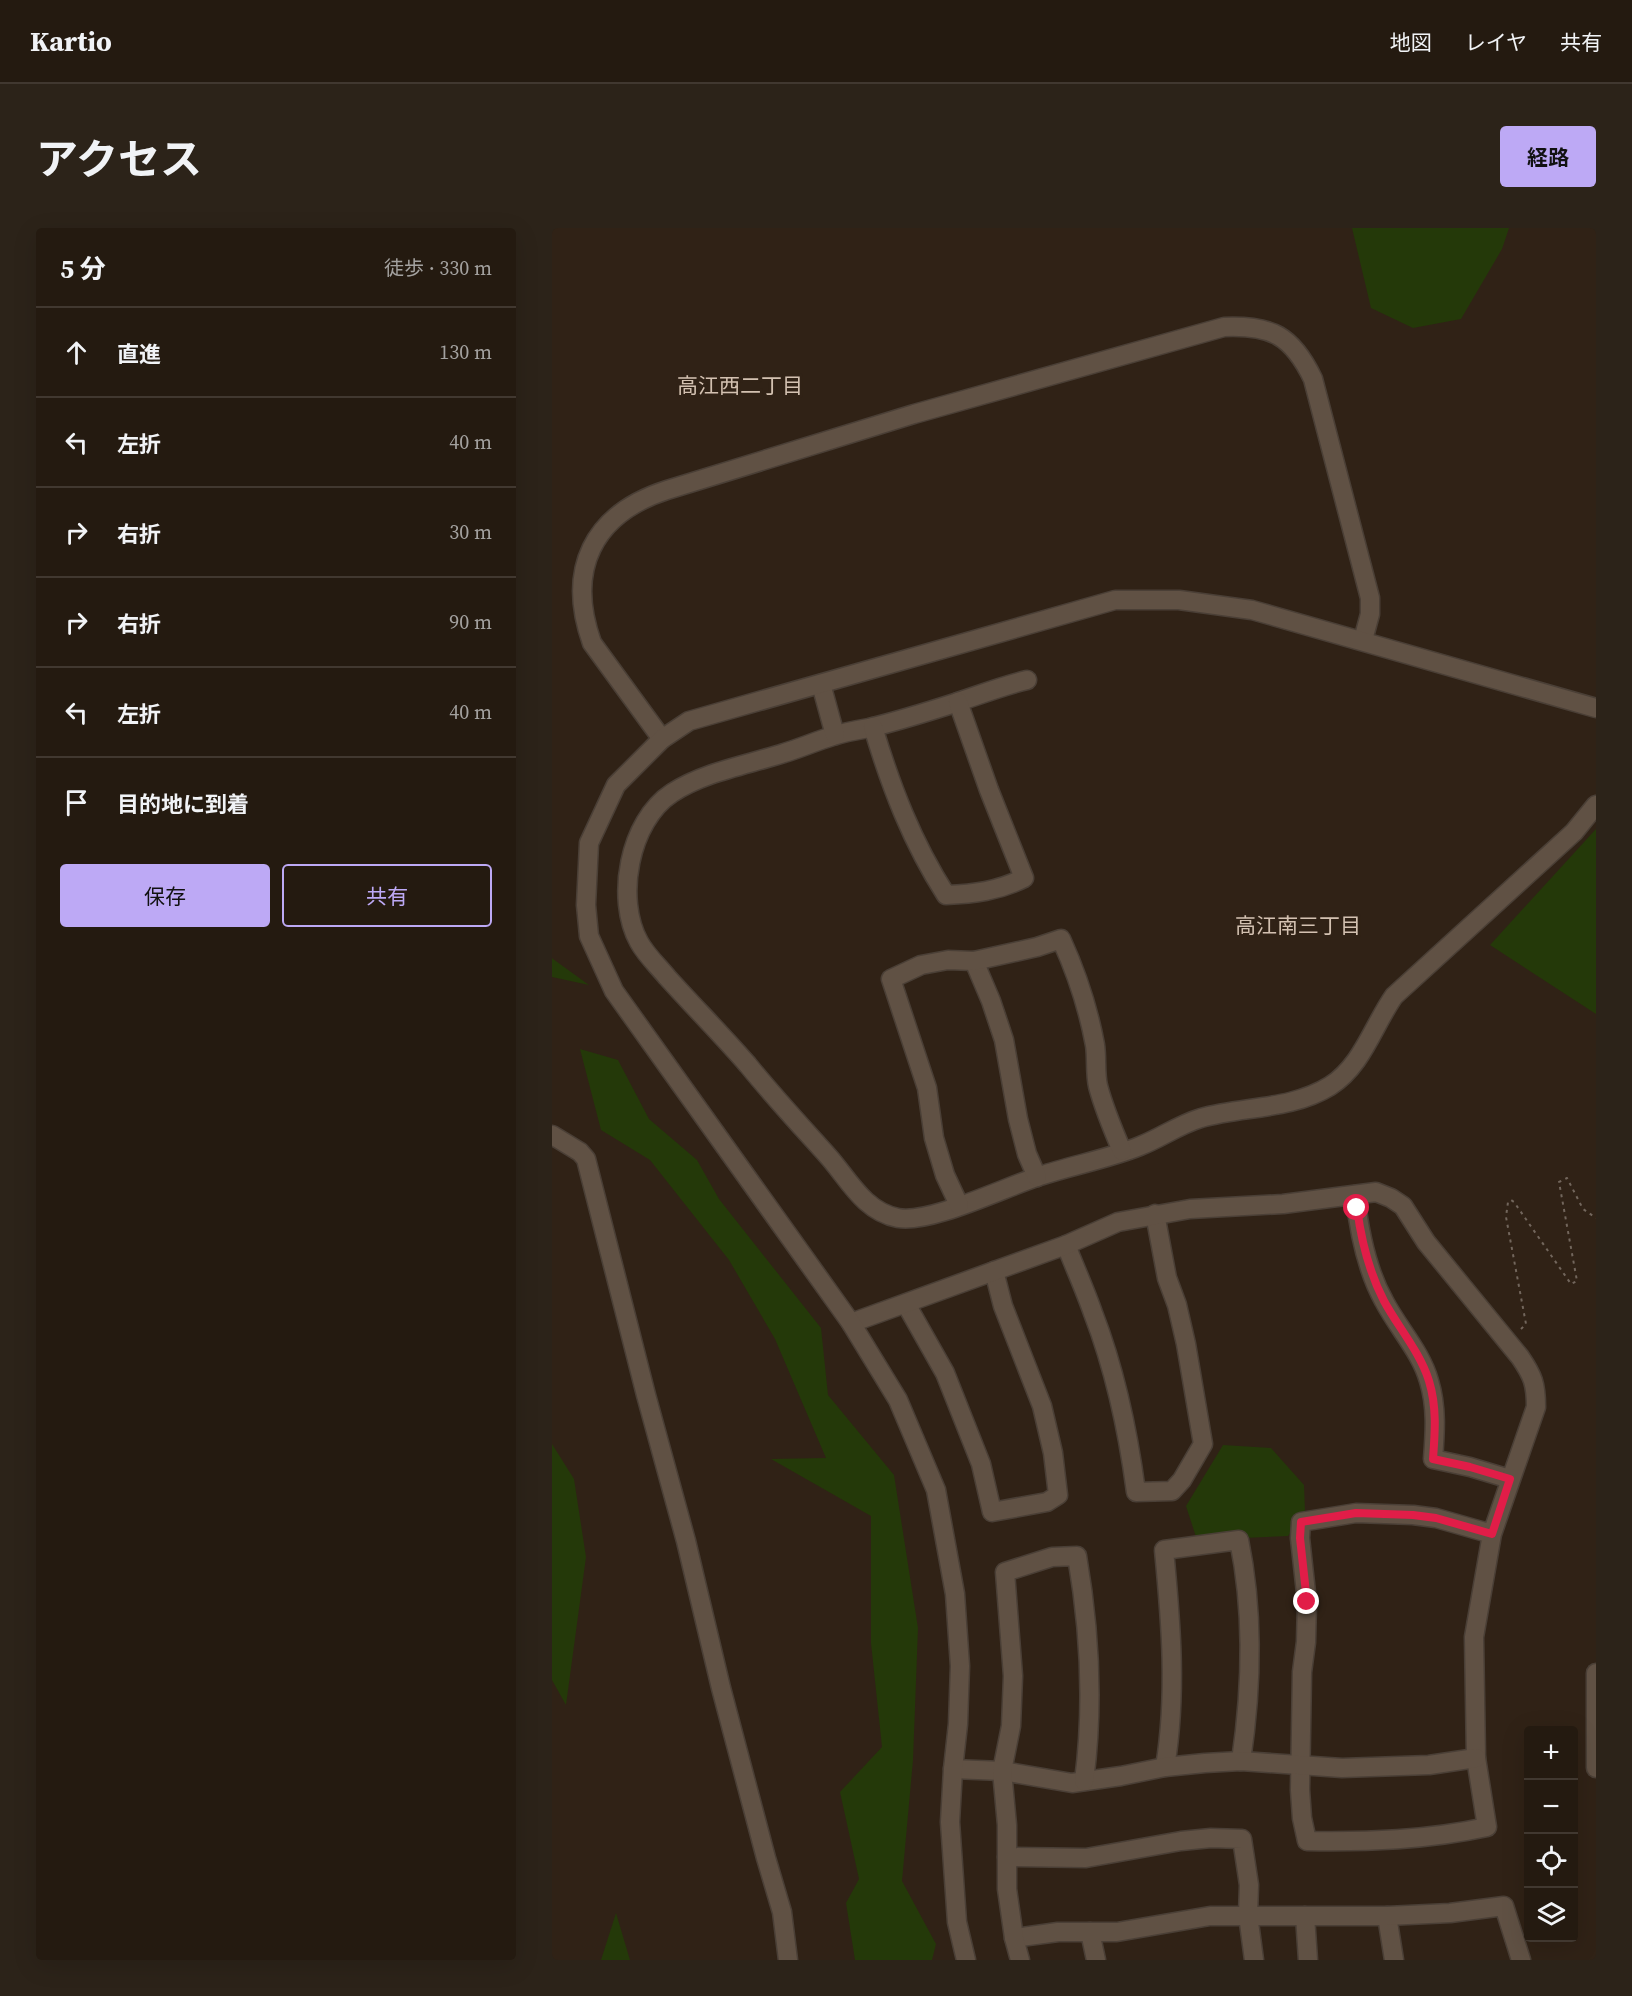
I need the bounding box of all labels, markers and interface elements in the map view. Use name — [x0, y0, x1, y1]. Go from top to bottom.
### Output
text: Kartio — [30, 22, 112, 60]
text: 地図 — [1390, 28, 1432, 57]
text: レイヤ — [1465, 28, 1527, 57]
text: 共有 — [1560, 28, 1602, 57]
button: 経路 — [1500, 126, 1596, 187]
text: アクセス — [36, 130, 202, 188]
text: 5 分 — [60, 251, 106, 287]
text: 徒歩 · 330 m — [384, 254, 492, 282]
icon: ahead — [60, 336, 93, 369]
text: 130 m — [439, 338, 492, 366]
text: 直進 — [117, 339, 161, 369]
district label: 高江西二丁目 — [677, 371, 803, 400]
icon: left — [60, 426, 93, 459]
text: 40 m — [449, 428, 492, 456]
text: 左折 — [117, 429, 161, 459]
icon: right — [60, 516, 93, 549]
text: 30 m — [449, 518, 492, 546]
text: 右折 — [117, 519, 161, 549]
icon: right — [60, 606, 93, 639]
text: 90 m — [449, 608, 492, 636]
text: 右折 — [117, 609, 161, 639]
icon: left — [60, 696, 93, 729]
text: 40 m — [449, 698, 492, 726]
text: 左折 — [117, 699, 161, 729]
icon: arrive — [60, 786, 93, 819]
text: 目的地に到着 — [117, 789, 249, 819]
button: 保存 — [60, 864, 270, 927]
button: 共有 — [282, 864, 492, 927]
district label: 高江南三丁目 — [1235, 911, 1361, 940]
route start — [1343, 1194, 1369, 1220]
route end — [1293, 1588, 1319, 1614]
map controls — [1524, 1726, 1578, 1942]
button: + — [1524, 1726, 1578, 1780]
button: − — [1524, 1780, 1578, 1834]
button: locate — [1524, 1834, 1578, 1888]
button: layers — [1524, 1888, 1578, 1942]

